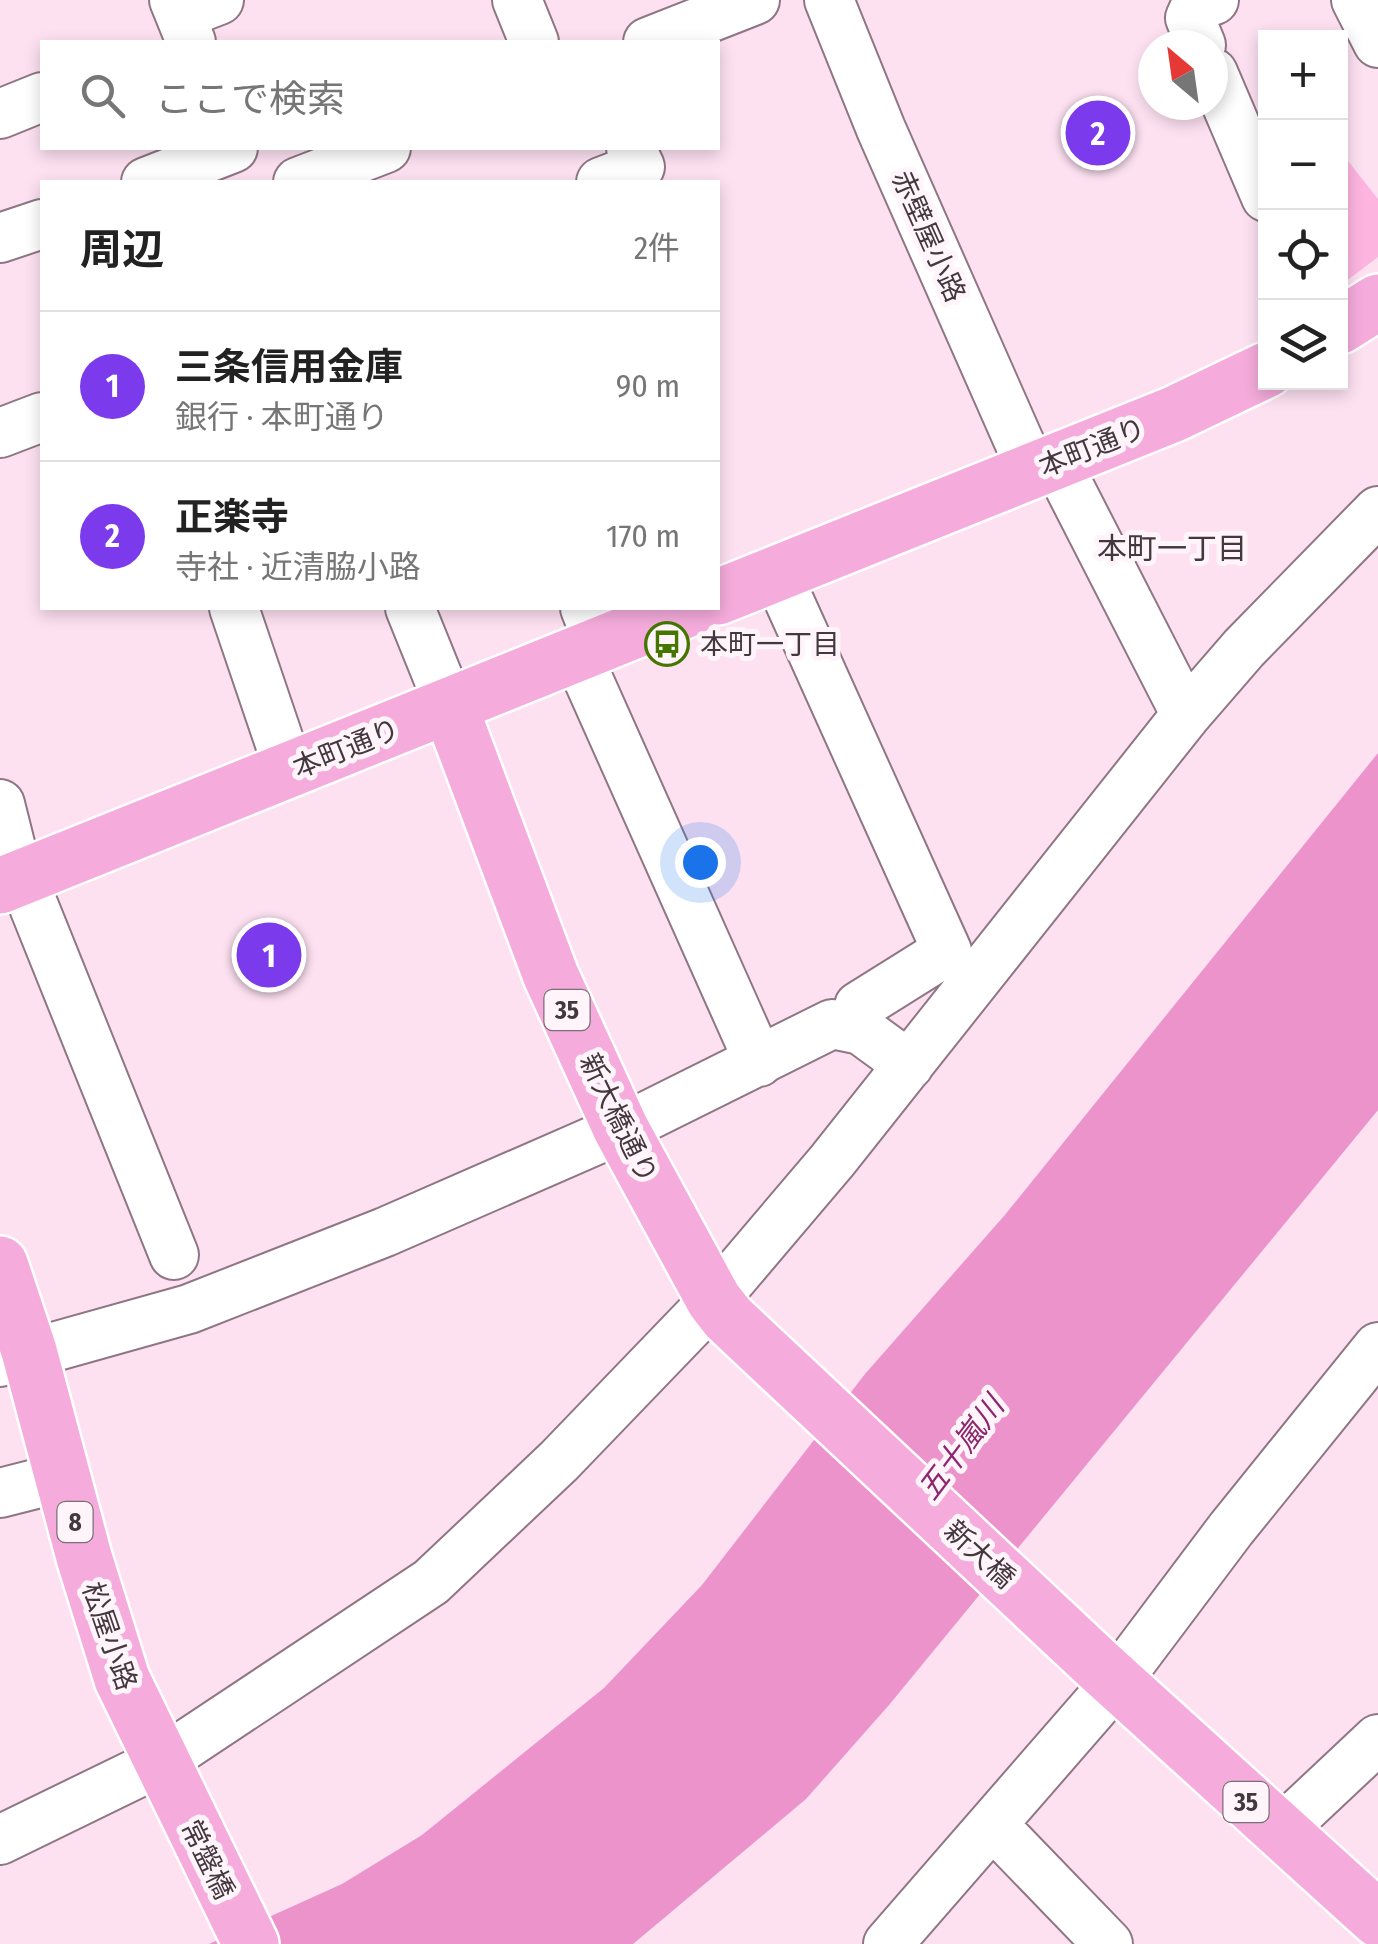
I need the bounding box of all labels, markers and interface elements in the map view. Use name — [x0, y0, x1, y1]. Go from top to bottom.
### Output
north arrow — [1138, 30, 1228, 120]
map controls — [1258, 30, 1348, 390]
button: + — [1258, 30, 1348, 120]
search box — [40, 40, 720, 150]
icon: search — [75, 68, 130, 123]
text: ここで検索 — [155, 76, 345, 122]
pin: 2 — [1066, 96, 1130, 170]
button: − — [1258, 120, 1348, 210]
street label: 赤壁屋小路 — [885, 166, 972, 307]
button: locate — [1258, 210, 1348, 300]
text: 周辺 — [80, 225, 164, 275]
text: 2件 — [634, 229, 680, 267]
button: layers — [1258, 300, 1348, 390]
text: 三条信用金庫 — [175, 344, 403, 390]
text: 1 — [106, 367, 119, 405]
text: 90 m — [616, 367, 680, 405]
text: 銀行 · 本町通り — [175, 398, 389, 436]
street label: 本町通り — [1034, 411, 1150, 484]
text: 正楽寺 — [175, 494, 289, 540]
text: 2 — [105, 517, 120, 555]
text: 170 m — [606, 517, 680, 555]
district label: 本町一丁目 — [1097, 531, 1247, 567]
text: 寺社 · 近清脇小路 — [175, 548, 421, 586]
bus stop icon: 本町一丁目 — [644, 621, 690, 667]
place label: 本町一丁目 — [700, 628, 840, 661]
street label: 本町通り — [288, 712, 404, 785]
your location — [675, 837, 726, 888]
pin: 1 — [236, 918, 302, 992]
road number: 35 — [544, 990, 590, 1030]
street label: 新大橋通り — [573, 1048, 664, 1188]
water label: 五十嵐川 — [911, 1387, 1013, 1507]
road number: 8 — [58, 1502, 92, 1542]
street label: 新大橋 — [938, 1514, 1022, 1595]
street label: 松屋小路 — [76, 1578, 143, 1694]
road number: 35 — [1224, 1782, 1268, 1822]
street label: 常盤橋 — [174, 1814, 241, 1904]

